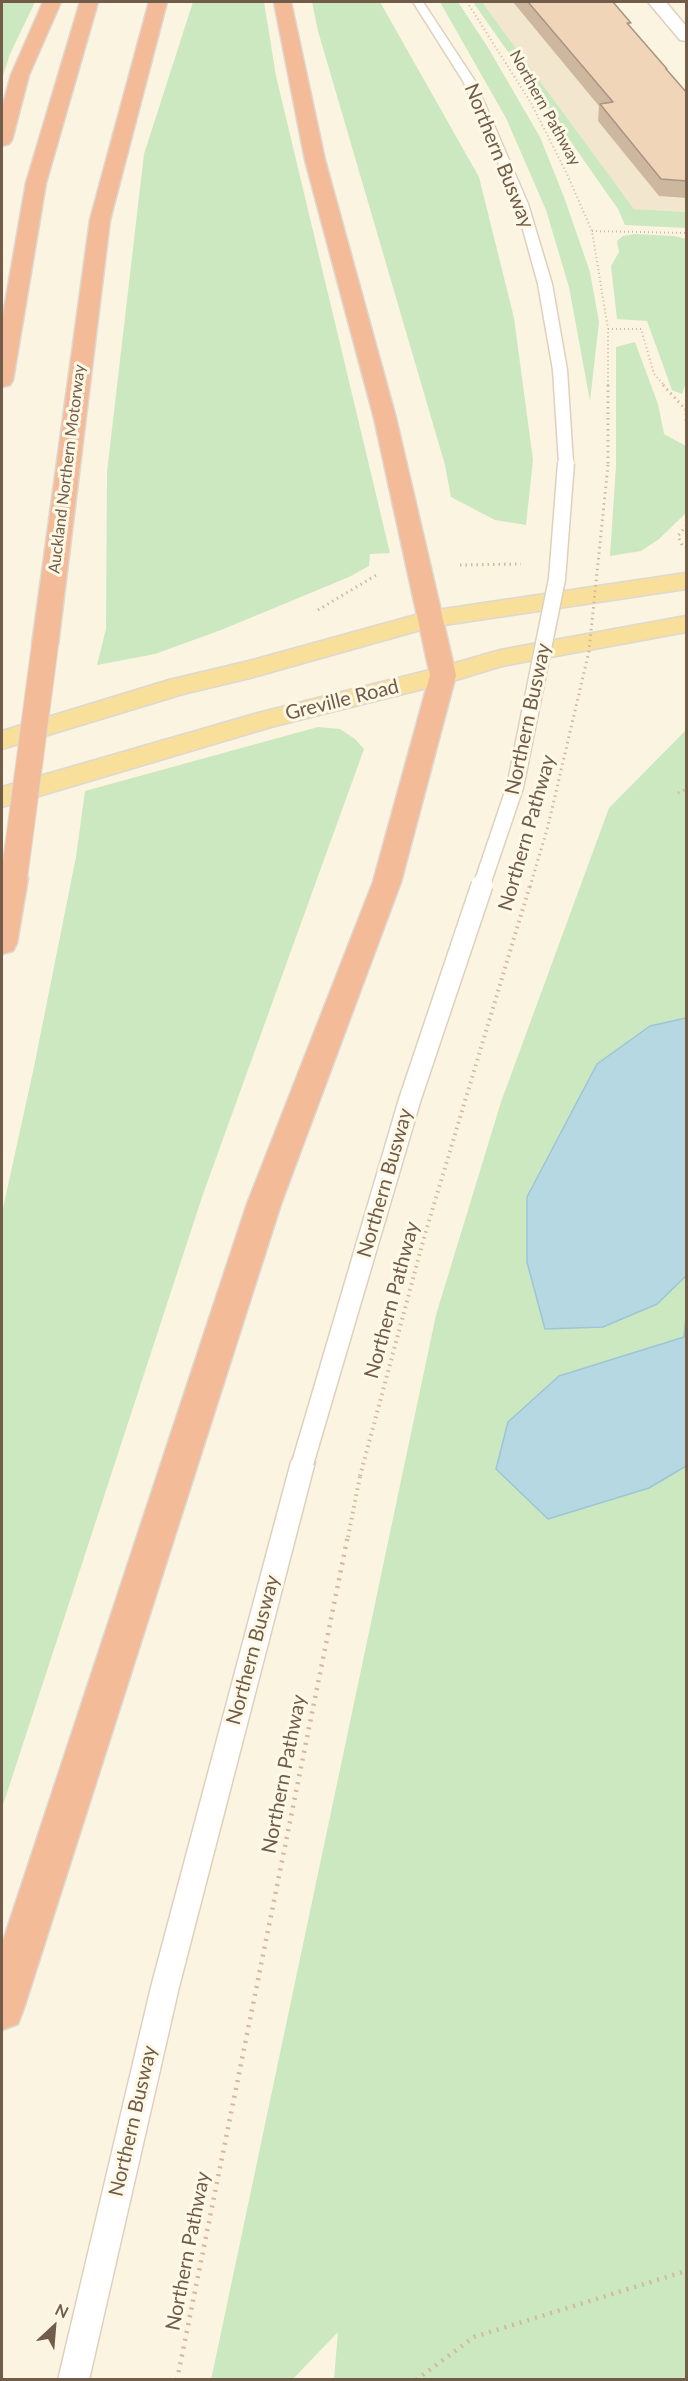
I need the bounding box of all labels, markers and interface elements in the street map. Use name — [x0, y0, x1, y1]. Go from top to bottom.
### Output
street label: Northern Pathway — [505, 47, 585, 169]
street label: Northern Busway — [459, 80, 539, 232]
street label: Auckland Northern Motorway — [45, 363, 89, 575]
street label: Northern Busway — [500, 641, 556, 797]
street label: Greville Road — [283, 674, 401, 726]
street label: Northern Pathway — [493, 752, 561, 914]
street label: Northern Busway — [352, 1106, 418, 1260]
street label: Northern Pathway — [360, 1219, 424, 1381]
street label: Northern Busway — [221, 1572, 285, 1728]
street label: Northern Pathway — [257, 1692, 311, 1856]
street label: Northern Busway — [104, 2043, 162, 2199]
street label: Northern Pathway — [161, 2169, 215, 2333]
north arrow — [24, 2297, 84, 2357]
text: N — [52, 2299, 72, 2322]

